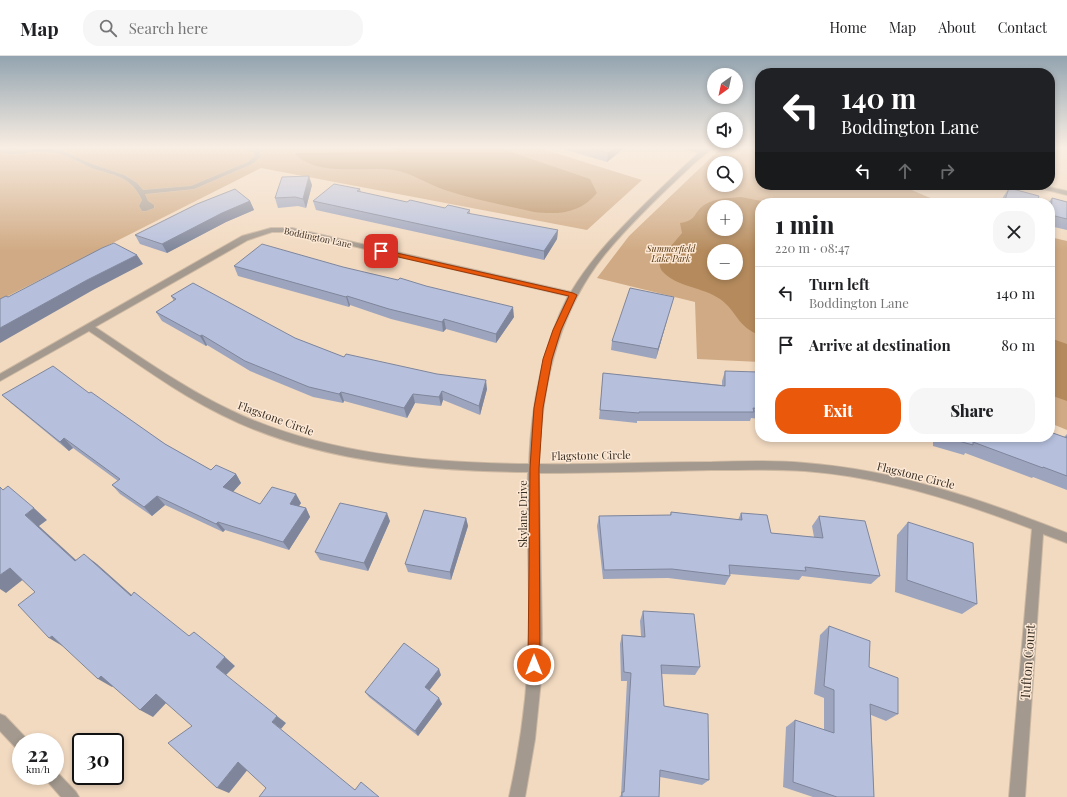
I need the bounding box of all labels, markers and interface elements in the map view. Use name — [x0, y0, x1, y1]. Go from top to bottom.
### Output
search box — [83, 10, 363, 46]
text: Map — [20, 15, 59, 41]
icon: search — [97, 17, 119, 39]
text: Search here — [129, 18, 208, 38]
text: Home — [829, 18, 867, 37]
text: Map — [889, 18, 916, 37]
text: About — [938, 18, 976, 37]
text: Contact — [998, 18, 1047, 37]
north arrow — [707, 68, 743, 104]
map controls — [707, 68, 743, 280]
text: 140 m — [841, 79, 916, 116]
icon: left — [775, 84, 827, 136]
button: sound — [707, 112, 743, 148]
text: Boddington Lane — [841, 115, 979, 139]
button: search — [707, 156, 743, 192]
icon: left — [852, 160, 874, 182]
icon: ahead — [894, 160, 916, 182]
icon: right — [936, 160, 958, 182]
button: + — [707, 200, 743, 236]
text: 1 min — [775, 208, 834, 240]
button: close — [993, 211, 1035, 253]
street label: Boddington Lane — [283, 224, 353, 250]
pin — [364, 234, 398, 268]
text: 220 m · 08:47 — [775, 239, 850, 256]
icon: arrive — [370, 240, 392, 262]
park label: Summerfield Lake Park — [646, 242, 697, 264]
button: − — [707, 244, 743, 280]
text: Turn left — [809, 274, 870, 294]
icon: left — [775, 282, 797, 304]
text: 140 m — [996, 283, 1035, 303]
text: Boddington Lane — [809, 294, 909, 311]
icon: arrive — [775, 334, 797, 356]
text: Arrive at destination — [809, 335, 951, 355]
text: 80 m — [1001, 335, 1035, 355]
button: Exit — [775, 388, 901, 434]
button: Share — [909, 388, 1035, 434]
street label: Flagstone Circle — [236, 397, 316, 439]
street label: Flagstone Circle — [551, 447, 631, 463]
street label: Flagstone Circle — [876, 458, 957, 492]
street label: Skylane Drive — [515, 480, 530, 548]
street label: Tufton Court — [1016, 623, 1038, 700]
position arrow — [513, 644, 555, 686]
speed limit sign: 30 — [72, 733, 124, 785]
text: 22 — [28, 740, 48, 767]
text: km/h — [26, 762, 50, 776]

